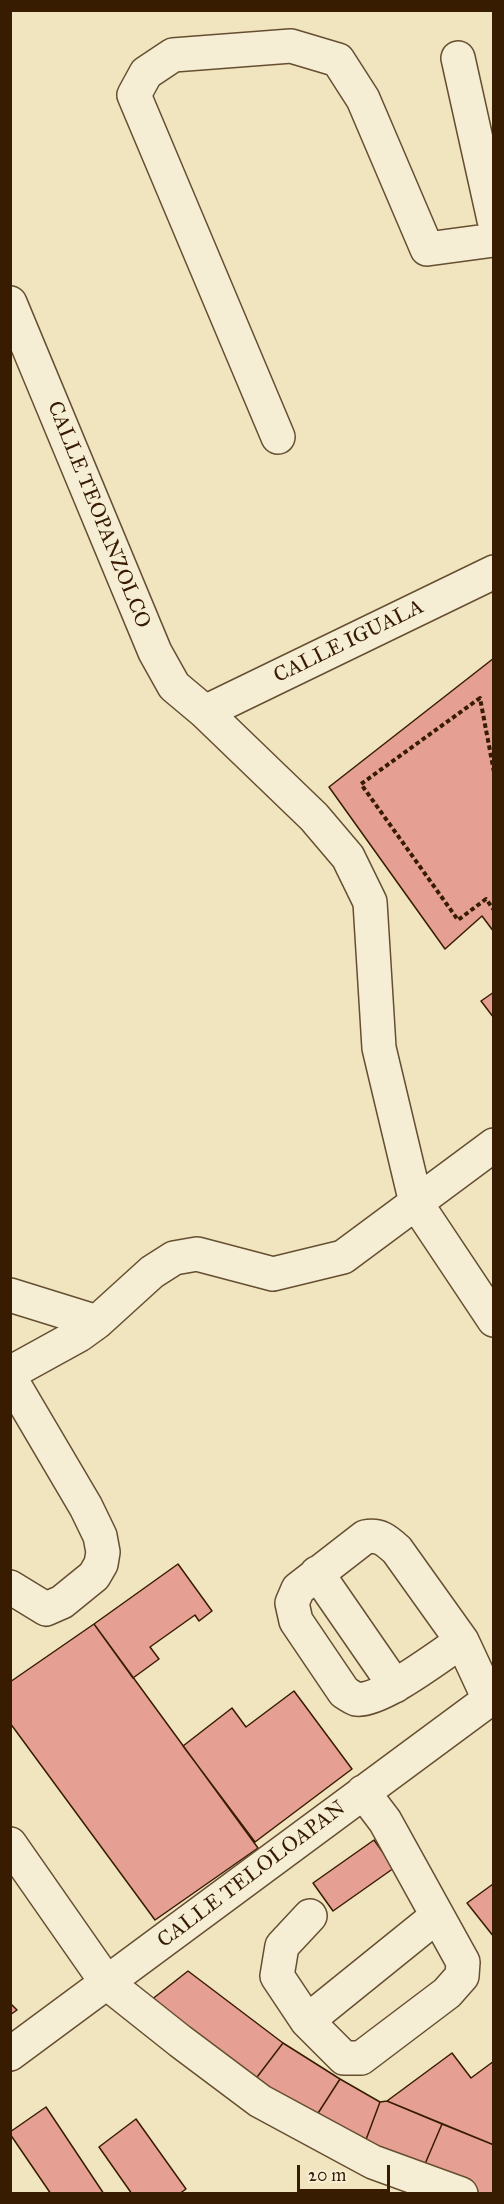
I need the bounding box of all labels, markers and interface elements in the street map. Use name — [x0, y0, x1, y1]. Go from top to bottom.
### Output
street label: CALLE TEOPANZOLCO — [41, 398, 155, 632]
street label: CALLE IGUALA — [270, 595, 428, 689]
street label: CALLE TELOLOAPAN — [153, 1796, 351, 1954]
scale bar — [300, 2153, 393, 2191]
text: 20 m — [308, 2164, 346, 2186]

